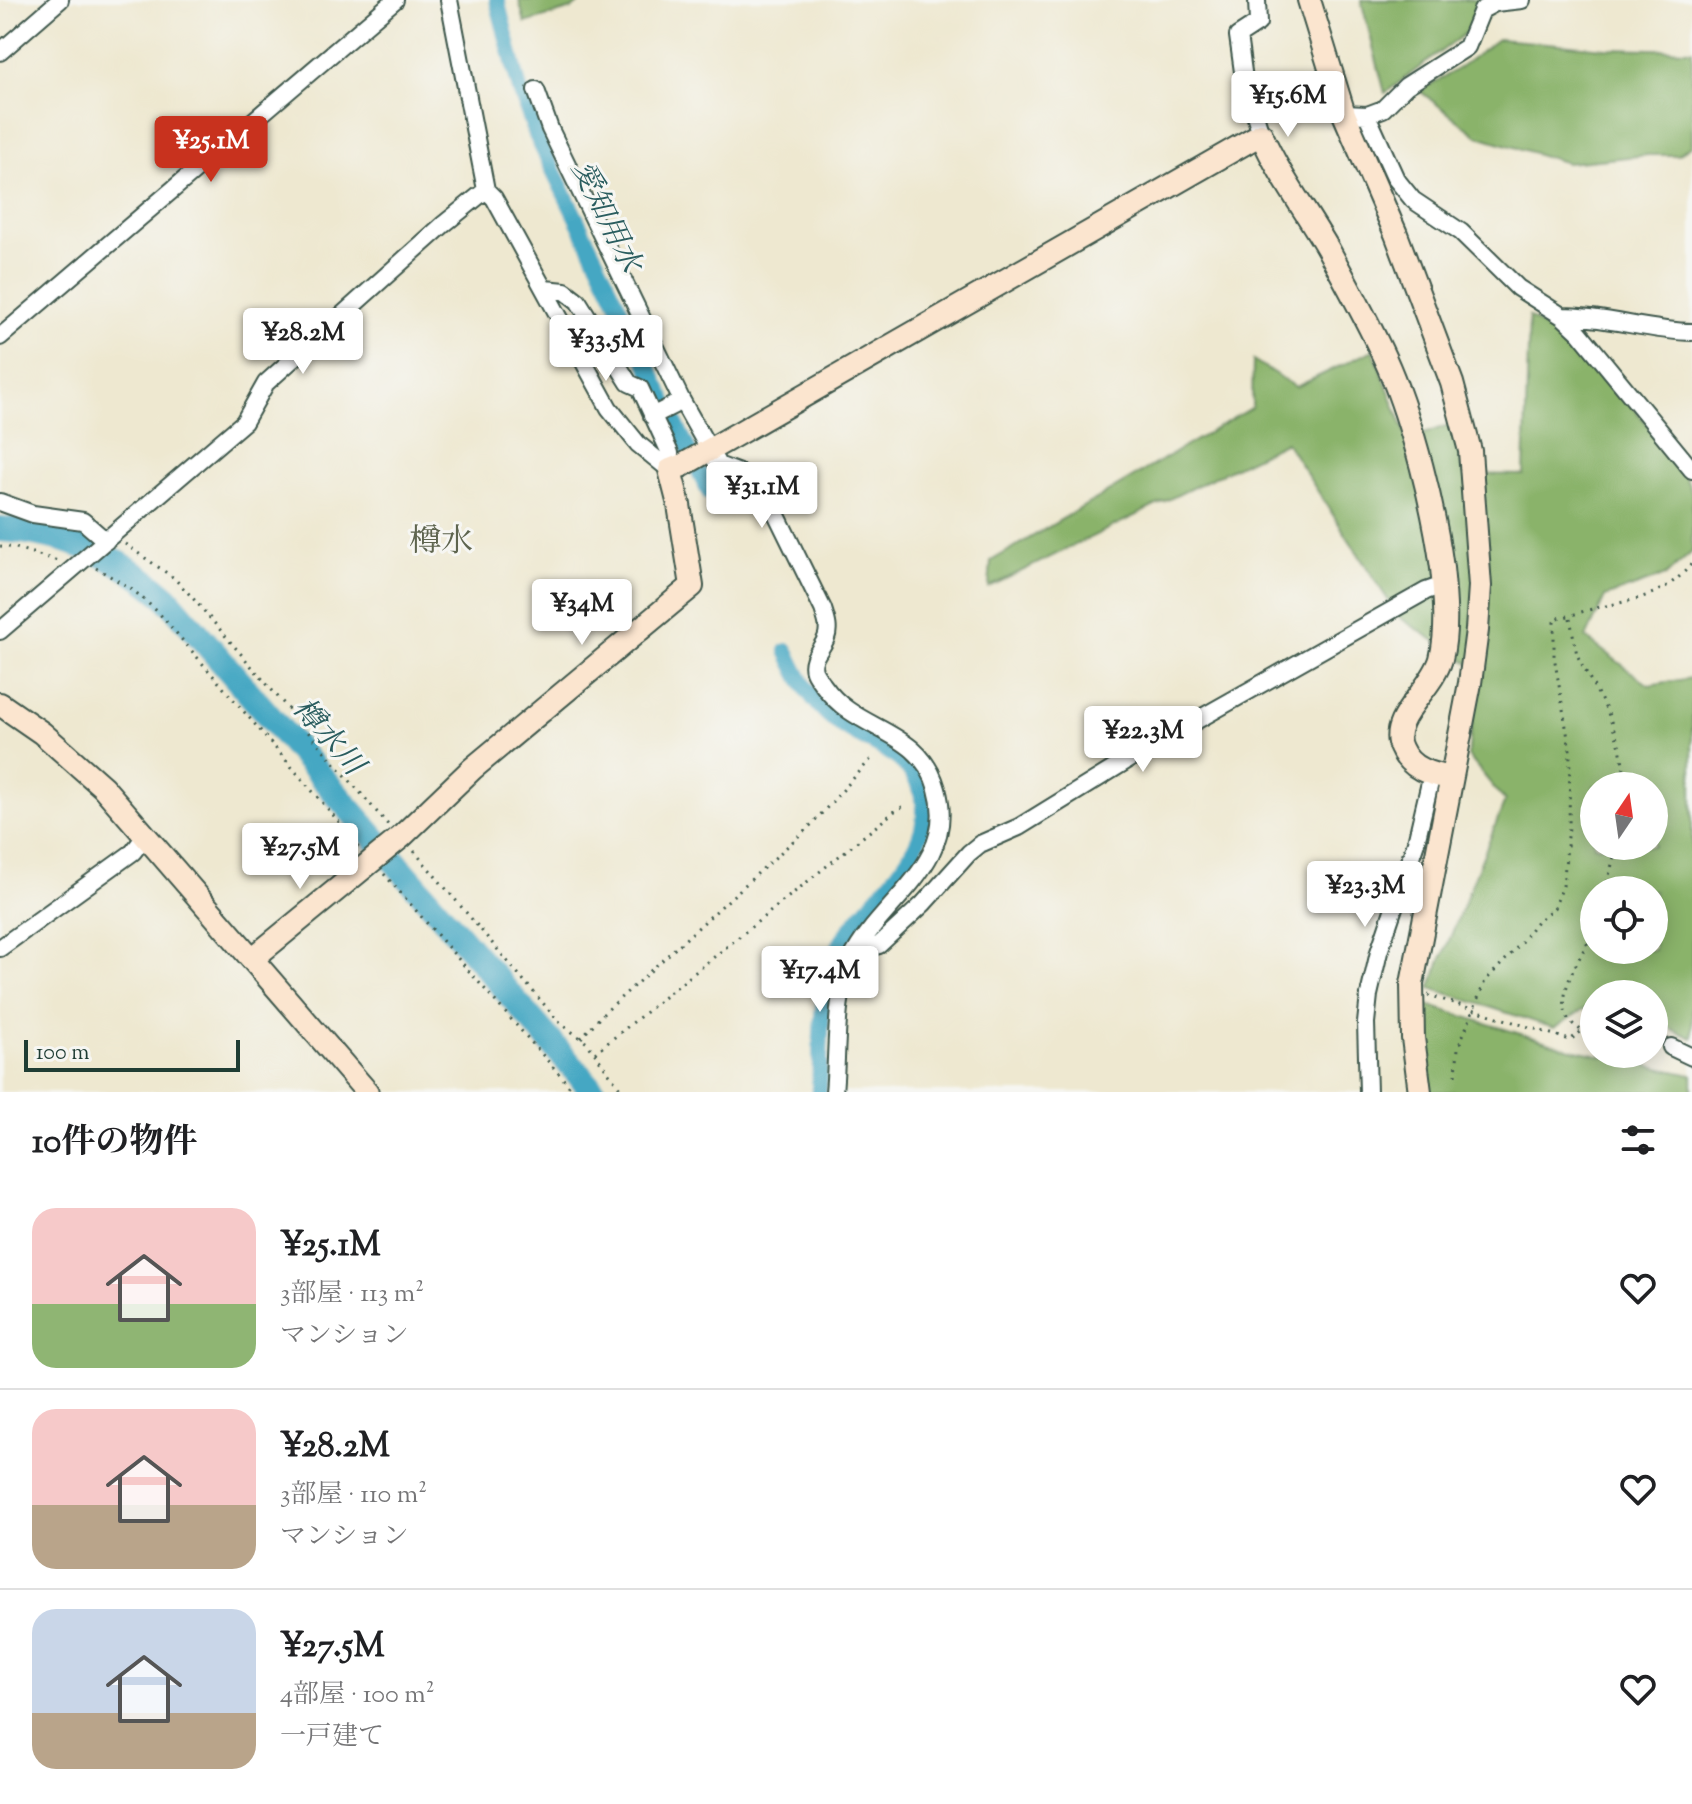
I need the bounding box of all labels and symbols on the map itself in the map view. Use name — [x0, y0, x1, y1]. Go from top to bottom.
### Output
pin: ¥15.6M — [1223, 71, 1353, 139]
pin: ¥25.1M — [146, 116, 276, 184]
water label: 愛知用水 — [559, 154, 652, 283]
pin: ¥28.2M — [238, 308, 368, 376]
pin: ¥33.5M — [541, 315, 671, 383]
pin: ¥31.1M — [697, 462, 827, 530]
district label: 樽水 — [409, 520, 473, 566]
pin: ¥34M — [535, 579, 629, 647]
water label: 樽水川 — [281, 690, 375, 788]
pin: ¥22.3M — [1078, 706, 1208, 774]
north arrow — [1580, 772, 1668, 860]
pin: ¥27.5M — [235, 823, 365, 891]
pin: ¥23.3M — [1300, 861, 1430, 929]
pin: ¥17.4M — [755, 946, 885, 1014]
scale bar — [24, 1036, 240, 1072]

